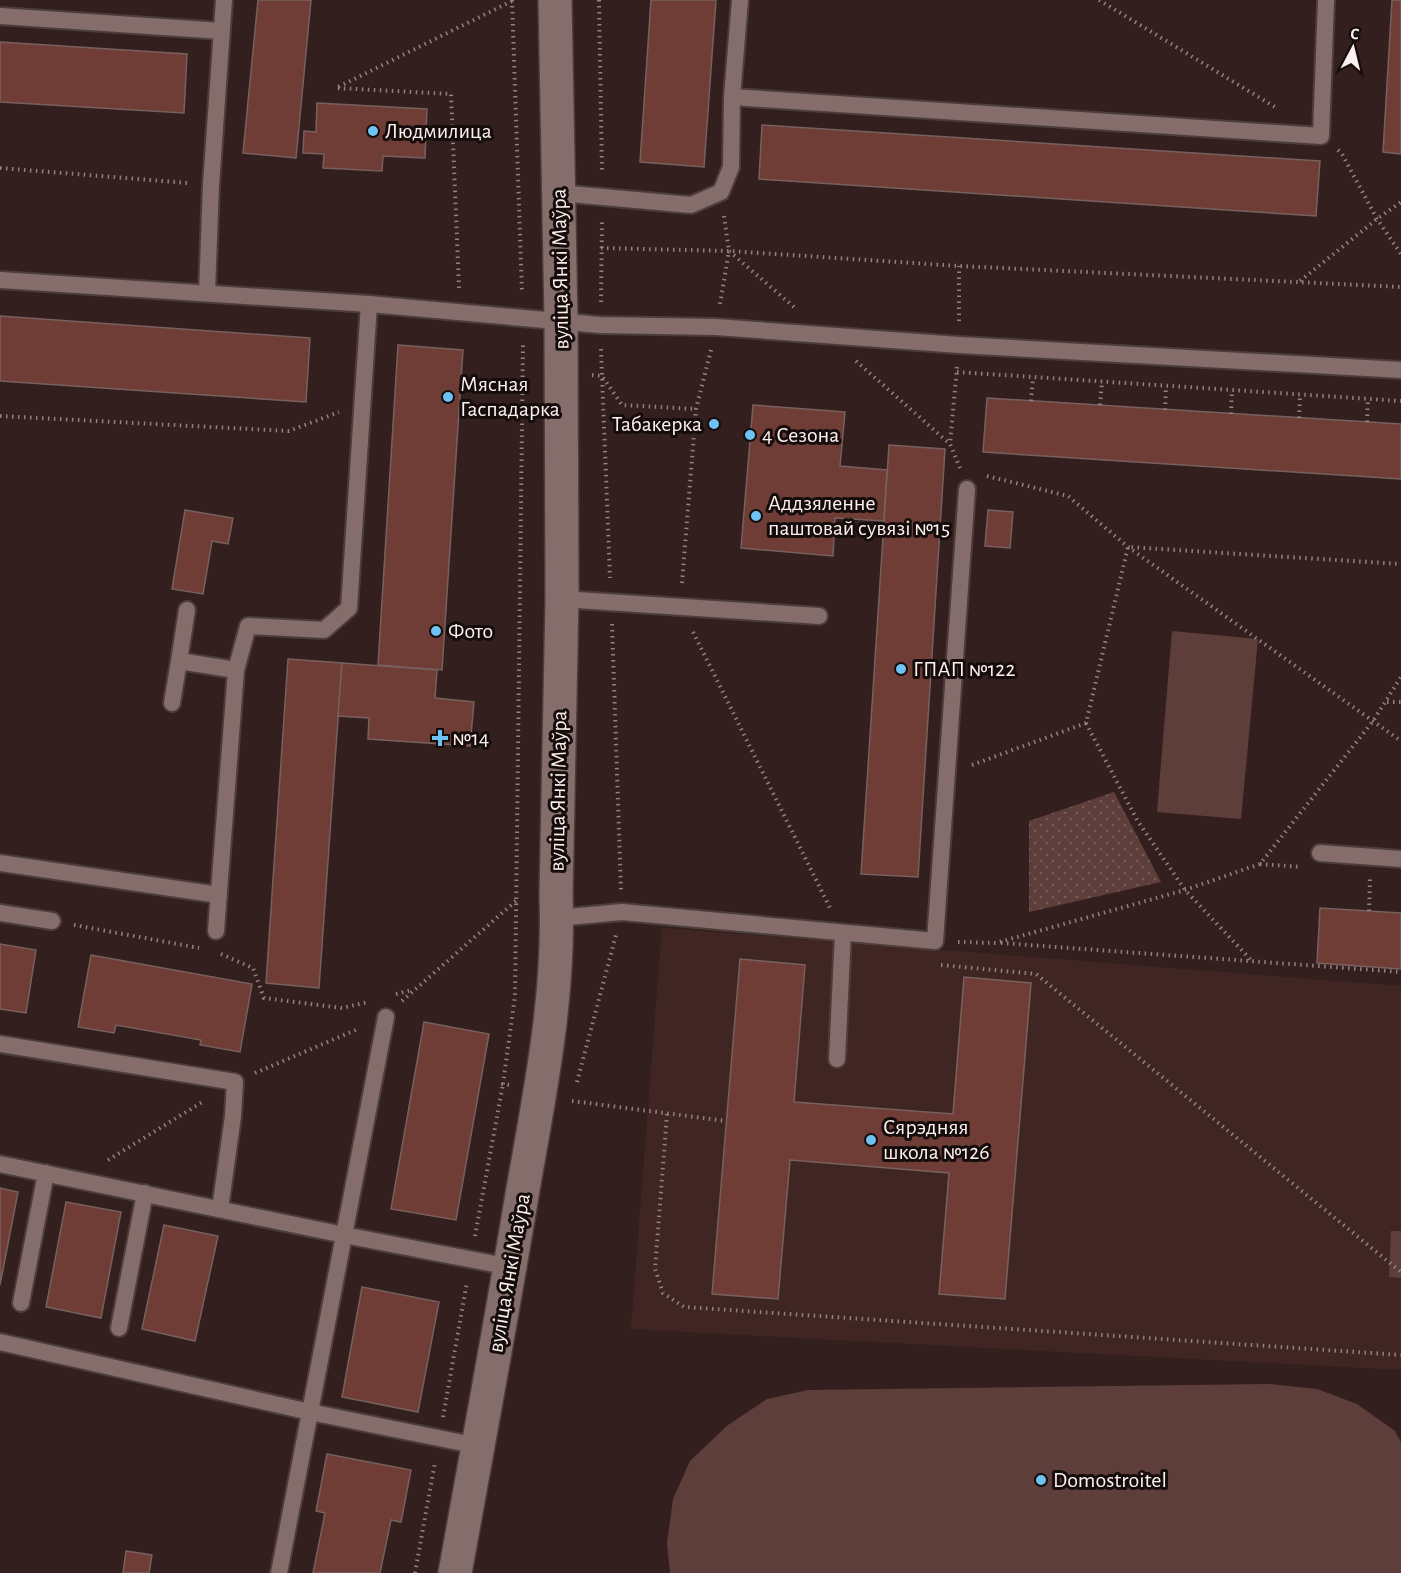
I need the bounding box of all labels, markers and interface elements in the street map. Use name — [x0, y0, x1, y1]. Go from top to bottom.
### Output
north arrow — [1323, 18, 1383, 78]
text: С — [1349, 26, 1360, 43]
place label: Людмилица — [385, 120, 492, 142]
marker: Людмилица — [366, 124, 380, 138]
street label: вуліца Янкі Маўра — [548, 188, 572, 350]
place label: Мясная Гаспадарка — [460, 373, 560, 420]
marker: Мясная Гаспадарка — [441, 390, 455, 404]
place label: Табакерка — [612, 413, 702, 435]
marker: Табакерка — [707, 417, 721, 431]
place label: 4 Сезона — [762, 424, 839, 446]
marker: 4 Сезона — [743, 428, 757, 442]
place label: Аддзяленне паштовай сувязі №15 — [768, 492, 950, 539]
marker: Аддзяленне паштовай сувязі №15 — [749, 509, 763, 523]
place label: Фото — [448, 620, 493, 642]
marker: Фото — [429, 624, 443, 638]
place label: ГПАП №122 — [913, 658, 1015, 680]
marker: ГПАП №122 — [894, 662, 908, 676]
street label: вуліца Янкі Маўра — [546, 710, 570, 872]
place label: №14 — [452, 727, 489, 749]
marker: №14 — [433, 731, 447, 745]
place label: Сярэдняя школа №126 — [883, 1116, 990, 1163]
marker: Сярэдняя школа №126 — [864, 1133, 878, 1147]
street label: вуліца Янкі Маўра — [484, 1192, 534, 1354]
place label: Domostroitel — [1053, 1469, 1167, 1491]
marker: Domostroitel — [1034, 1473, 1048, 1487]

